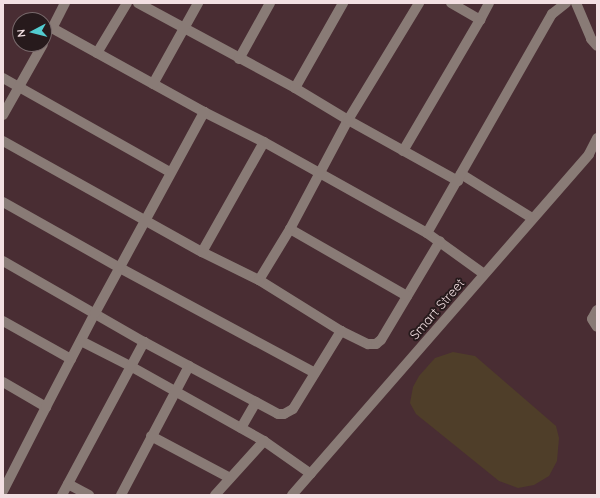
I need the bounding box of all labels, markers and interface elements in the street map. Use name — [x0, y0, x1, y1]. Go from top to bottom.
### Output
north arrow — [12, 12, 52, 52]
text: N — [14, 28, 29, 38]
street label: Smart Street — [406, 275, 468, 343]

